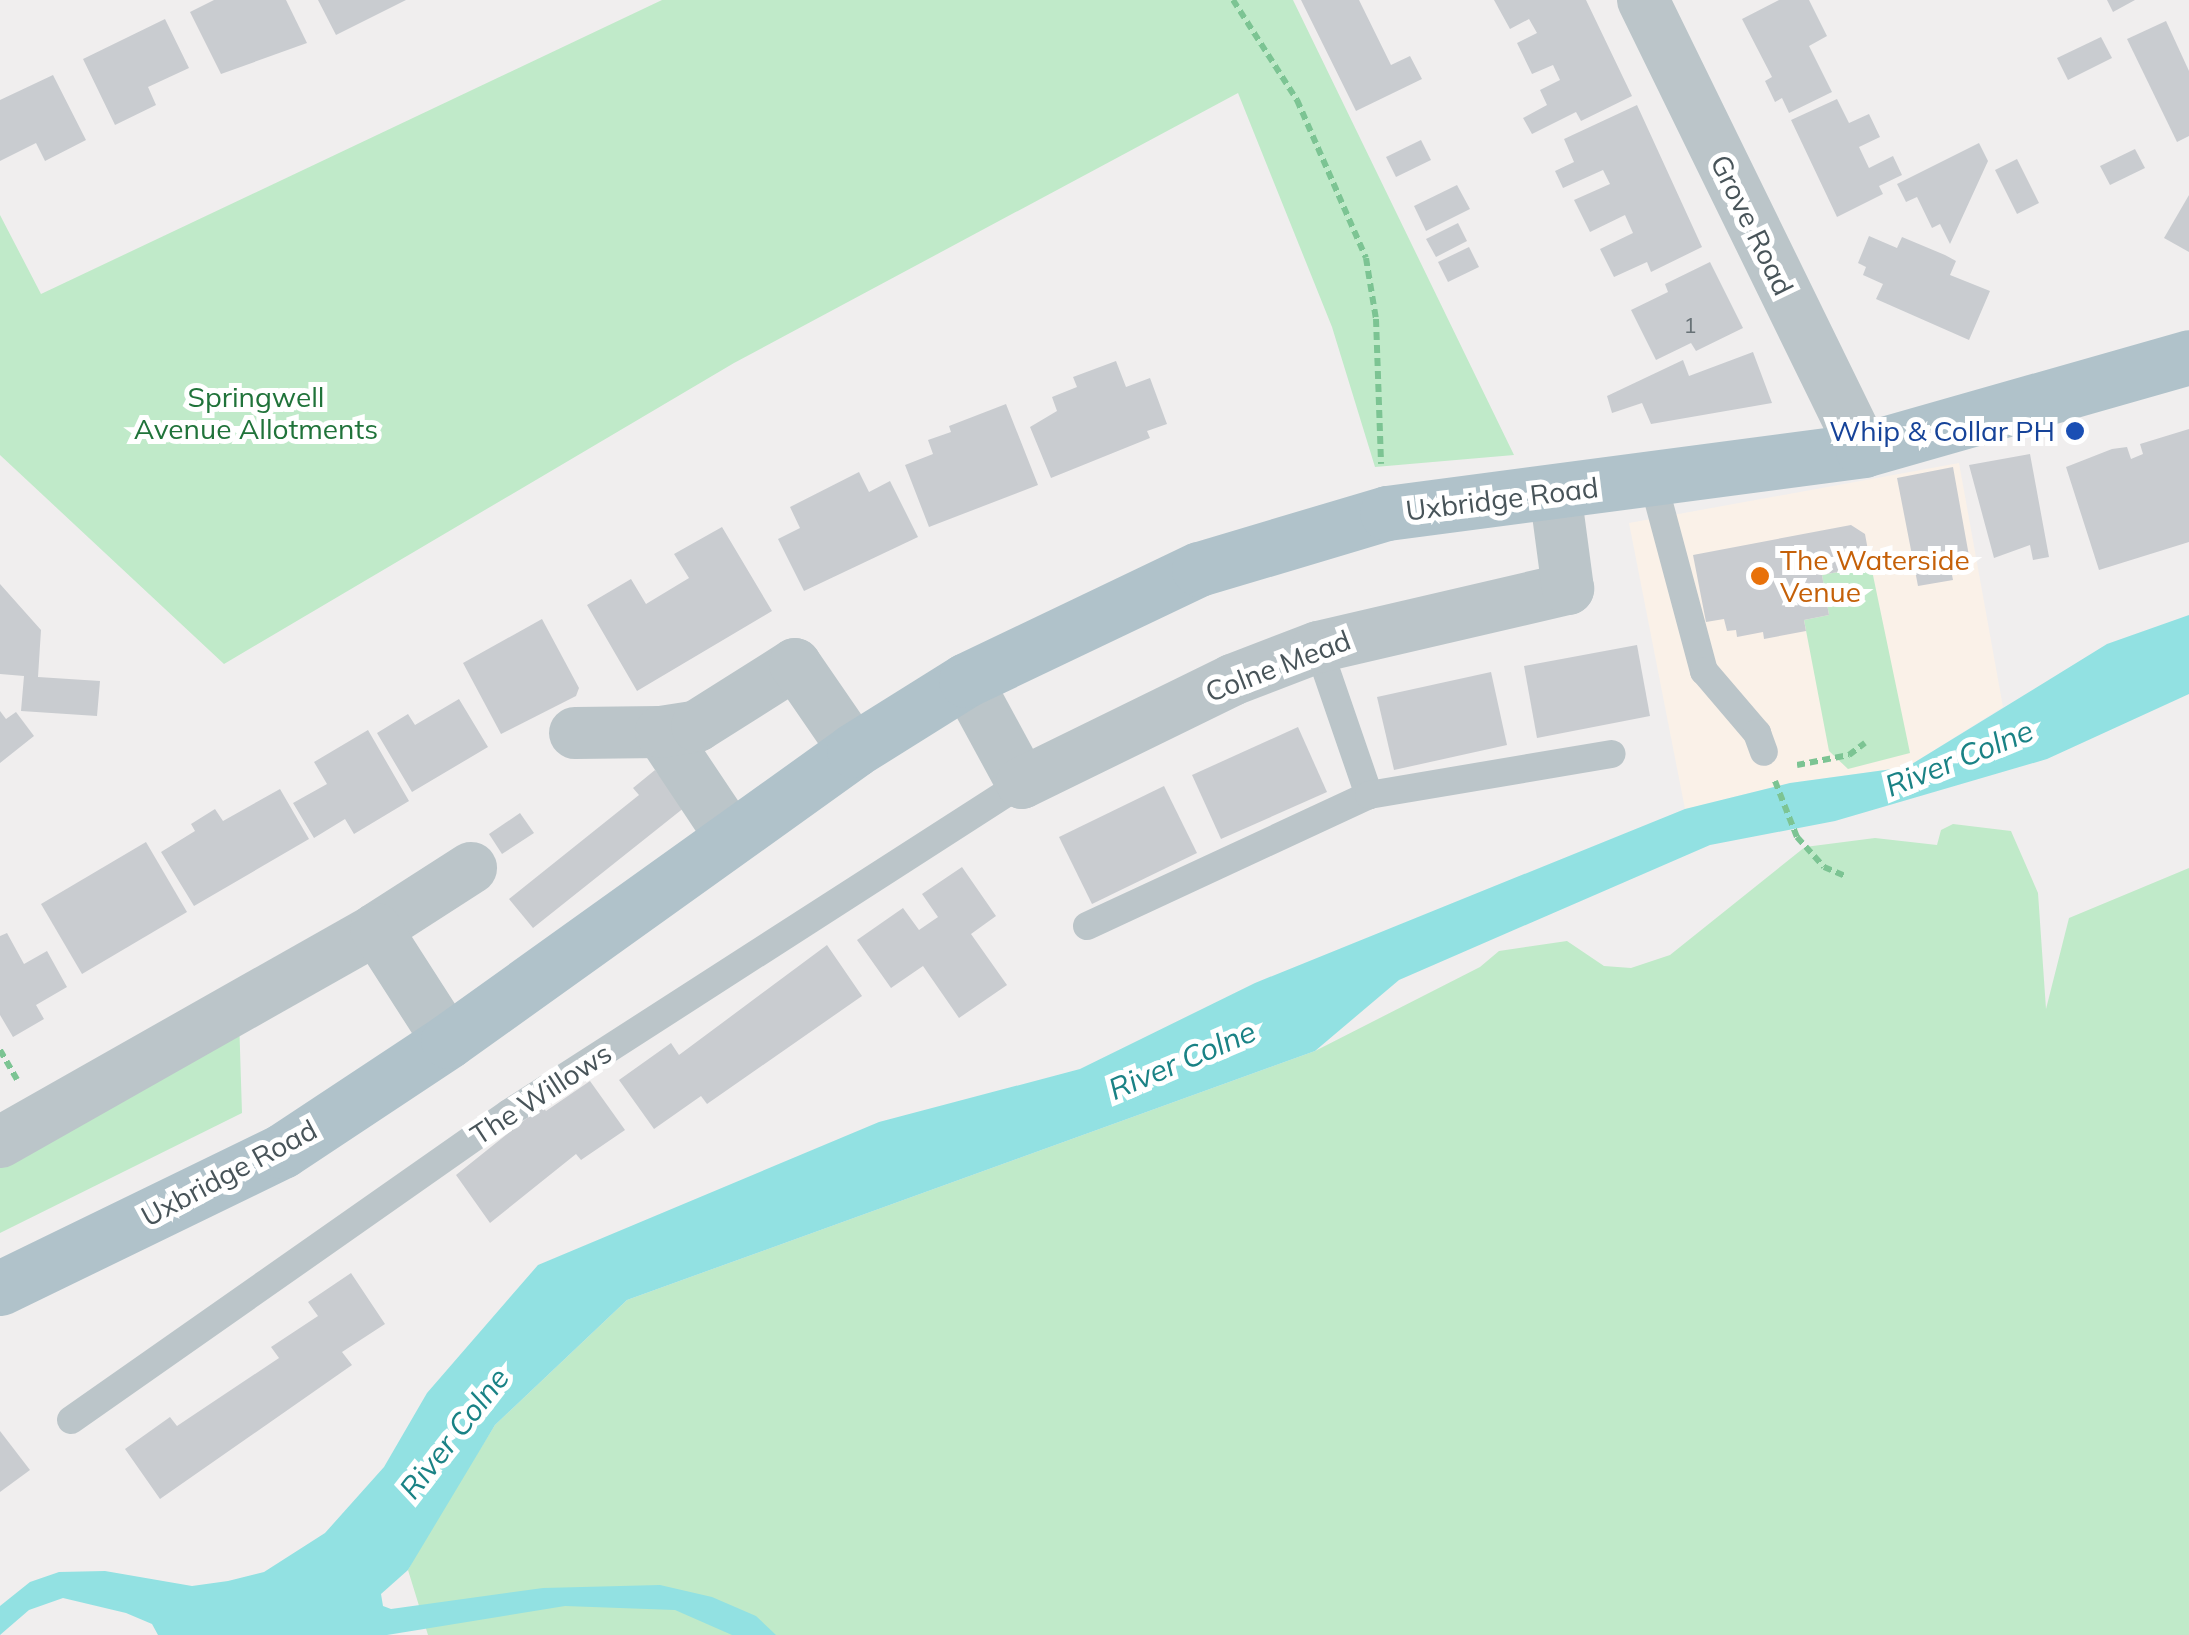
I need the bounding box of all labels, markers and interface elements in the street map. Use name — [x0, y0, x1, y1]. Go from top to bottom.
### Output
street label: Grove Road — [1704, 149, 1800, 301]
house number: 1 — [1683, 313, 1697, 339]
park label: Springwell Avenue Allotments — [134, 380, 378, 446]
place label: Whip & Collar PH — [1829, 414, 2055, 448]
marker: Whip & Collar PH — [2064, 420, 2086, 442]
street label: Uxbridge Road — [1404, 471, 1600, 527]
place label: The Waterside Venue — [1780, 543, 1970, 609]
marker: The Waterside Venue — [1749, 565, 1771, 587]
street label: Colne Mead — [1201, 623, 1355, 709]
water label: River Colne — [1880, 712, 2038, 804]
water label: River Colne — [1103, 1013, 1261, 1107]
street label: The Willows — [464, 1036, 618, 1152]
street label: Uxbridge Road — [136, 1113, 322, 1233]
water label: River Colne — [392, 1360, 516, 1506]

